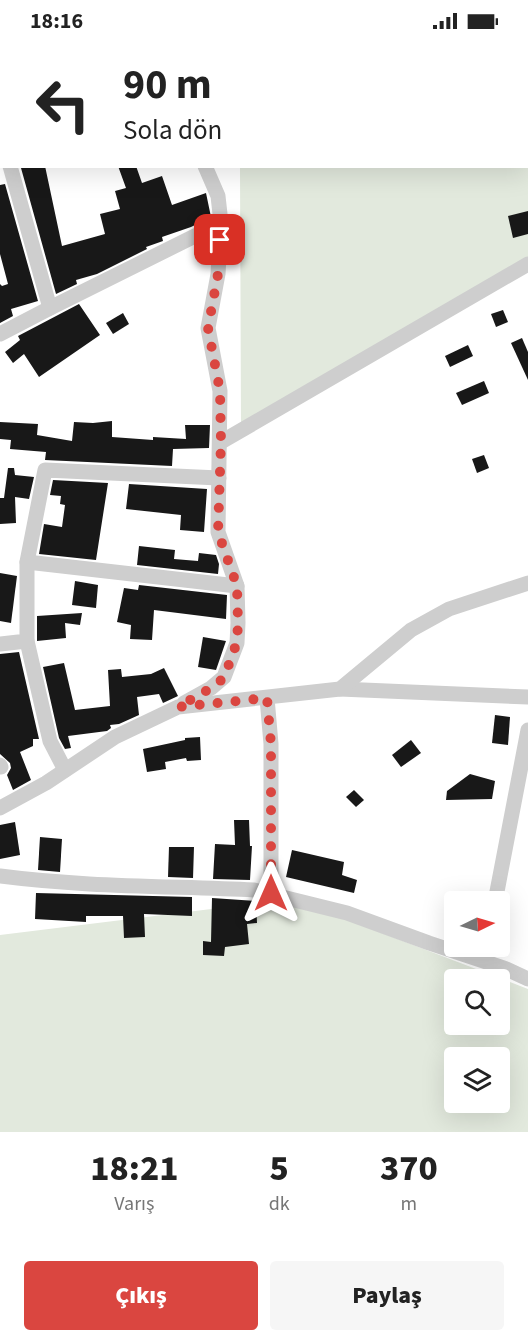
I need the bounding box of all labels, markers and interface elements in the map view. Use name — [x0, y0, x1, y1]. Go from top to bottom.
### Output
text: 18:16 — [30, 5, 83, 37]
text: 90 m — [123, 55, 212, 115]
icon: left — [24, 66, 102, 144]
text: Sola dön — [123, 111, 222, 150]
pin — [194, 214, 245, 265]
icon: arrive — [203, 223, 236, 256]
position arrow — [239, 861, 303, 925]
north arrow — [444, 891, 510, 957]
map controls — [444, 891, 510, 1113]
button: search — [444, 969, 510, 1035]
button: layers — [444, 1047, 510, 1113]
text: 18:21 — [90, 1143, 178, 1194]
text: 5 — [270, 1143, 289, 1194]
text: 370 — [380, 1143, 438, 1194]
text: Varış — [114, 1190, 154, 1218]
text: dk — [269, 1190, 290, 1218]
text: m — [401, 1190, 417, 1218]
button: Çıkış — [24, 1261, 258, 1330]
button: Paylaş — [270, 1261, 504, 1330]

